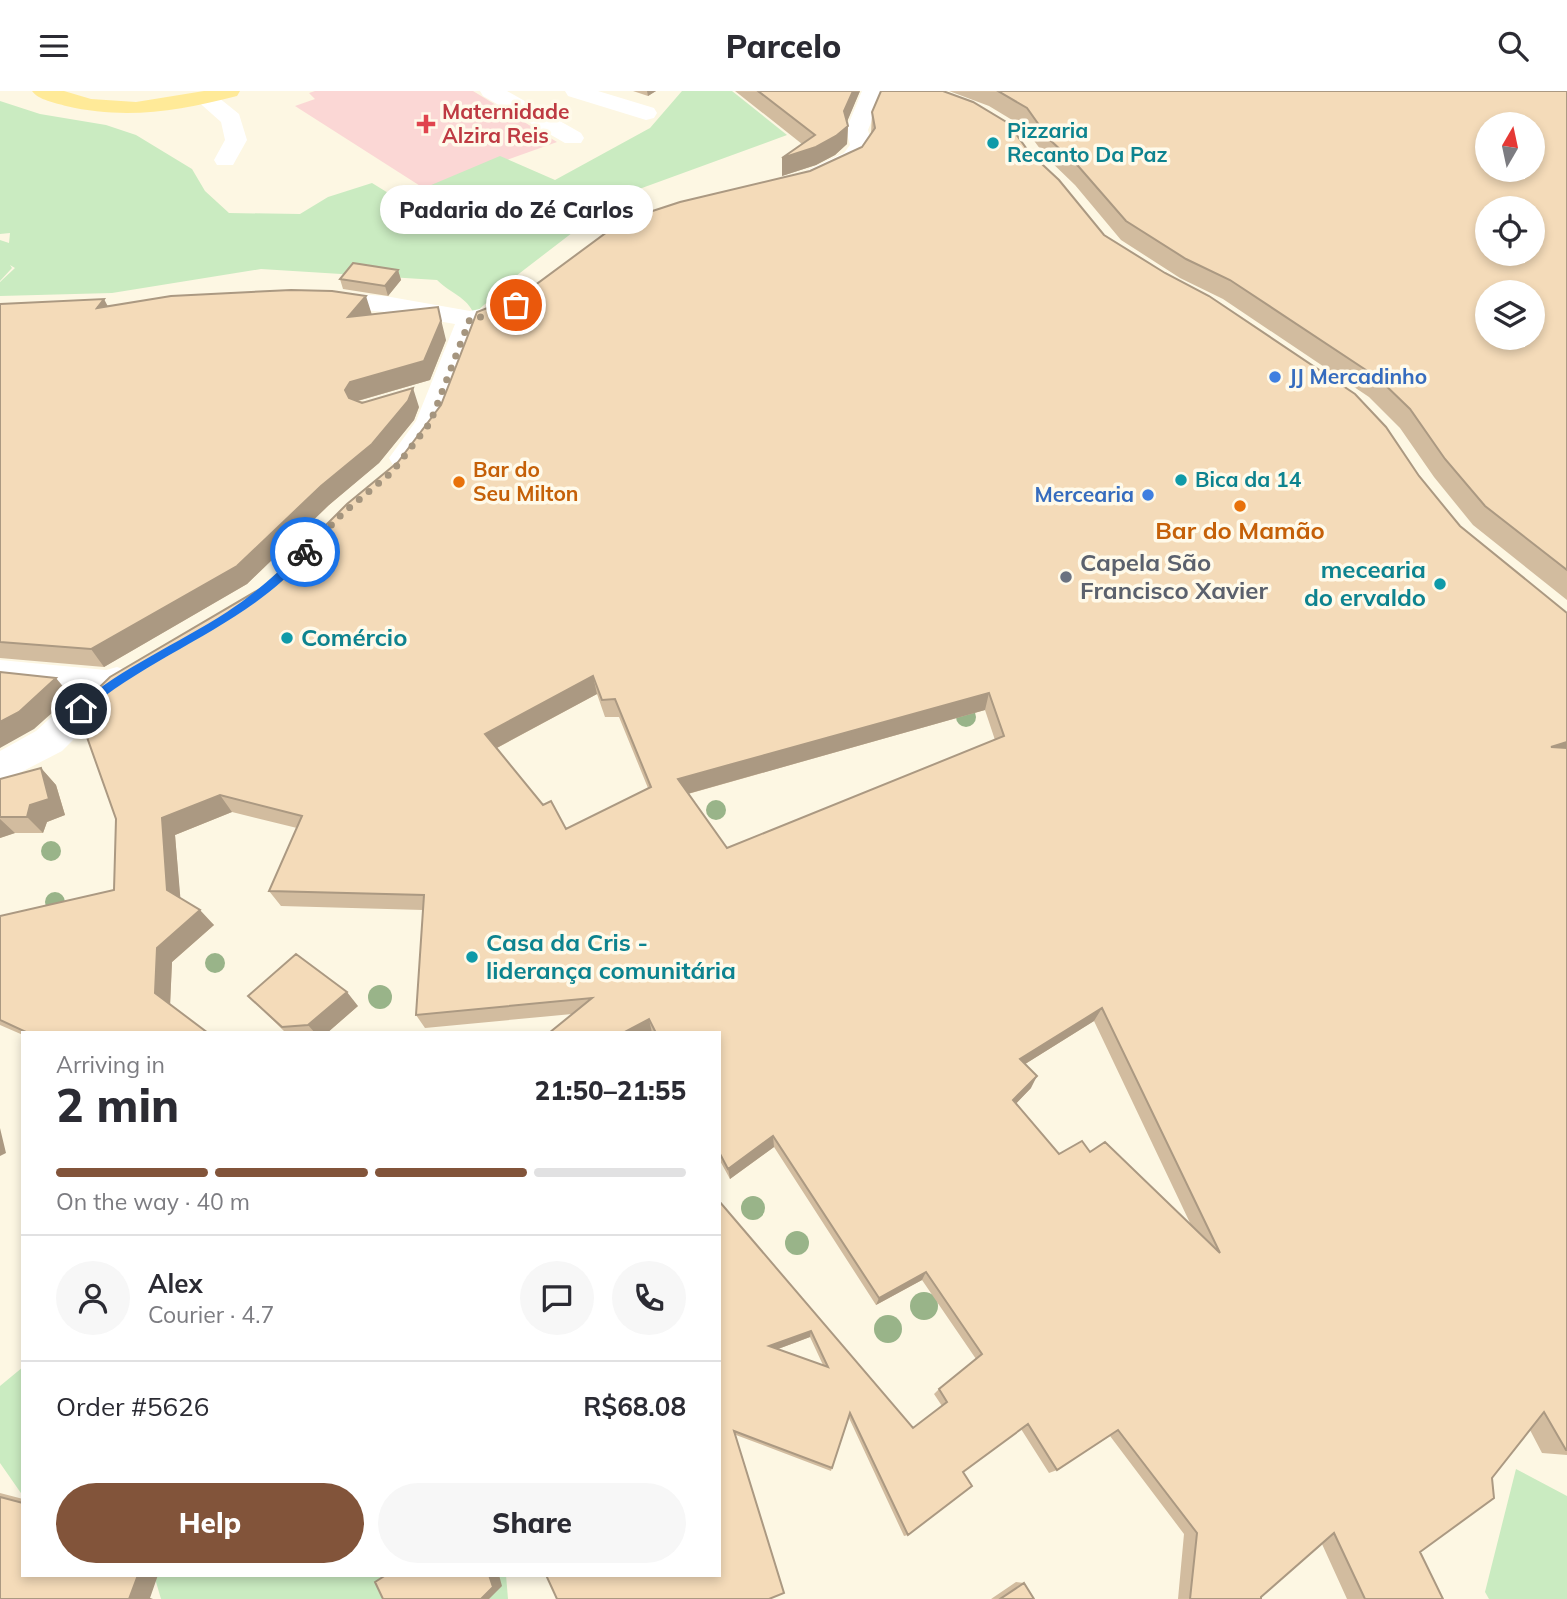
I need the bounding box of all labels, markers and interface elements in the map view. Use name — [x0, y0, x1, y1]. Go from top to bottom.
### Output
text: Parcelo — [726, 26, 841, 66]
icon: menu — [35, 27, 73, 65]
icon: search — [1494, 27, 1532, 65]
place label: Maternidade Alzira Reis — [442, 98, 570, 148]
north arrow — [1475, 112, 1545, 182]
map controls — [1475, 112, 1545, 350]
marker: Maternidade Alzira Reis — [416, 114, 436, 134]
place label: Pizzaria Recanto Da Paz — [1007, 117, 1168, 167]
marker: Pizzaria Recanto Da Paz — [985, 135, 1001, 151]
callout: Padaria do Zé Carlos — [379, 186, 652, 235]
text: Padaria do Zé Carlos — [399, 195, 634, 224]
button: locate — [1475, 196, 1545, 266]
pin — [486, 275, 546, 335]
button: layers — [1475, 280, 1545, 350]
icon: bag — [497, 286, 535, 324]
place label: JJ Mercadinho — [1289, 363, 1427, 389]
marker: JJ Mercadinho — [1267, 369, 1283, 385]
place label: Bar do Seu Milton — [473, 456, 579, 506]
place label: Bica da 14 — [1195, 466, 1302, 492]
marker: Bica da 14 — [1173, 472, 1189, 488]
marker: Bar do Seu Milton — [451, 474, 467, 490]
place label: Mercearia — [1034, 481, 1134, 507]
marker: Mercearia — [1140, 487, 1156, 503]
marker: Bar do Mamão — [1232, 498, 1248, 514]
place label: Bar do Mamão — [1155, 515, 1325, 545]
courier — [270, 517, 340, 587]
icon: bike — [286, 533, 324, 571]
place label: Capela São Francisco Xavier — [1080, 547, 1269, 605]
place label: mecearia do ervaldo — [1304, 554, 1426, 612]
marker: Capela São Francisco Xavier — [1058, 569, 1074, 585]
marker: mecearia do ervaldo — [1432, 576, 1448, 592]
place label: Comércio — [301, 622, 407, 652]
marker: Comércio — [279, 630, 295, 646]
pin — [51, 679, 111, 739]
icon: home — [62, 690, 100, 728]
place label: Casa da Cris - liderança comunitária — [486, 927, 736, 985]
marker: Casa da Cris - liderança comunitária — [464, 949, 480, 965]
text: Arriving in — [56, 1050, 165, 1079]
text: 21:50–21:55 — [535, 1074, 686, 1107]
text: 2 min — [56, 1076, 179, 1134]
text: On the way · 40 m — [56, 1187, 250, 1216]
button: person — [56, 1261, 130, 1335]
button: chat — [520, 1261, 594, 1335]
button: phone — [612, 1261, 686, 1335]
text: Alex — [148, 1267, 203, 1300]
text: Courier · 4.7 — [148, 1300, 274, 1329]
text: Order #5626 — [56, 1390, 209, 1423]
text: R$68.08 — [583, 1390, 686, 1423]
button: Help — [56, 1483, 364, 1563]
button: Share — [378, 1483, 686, 1563]

